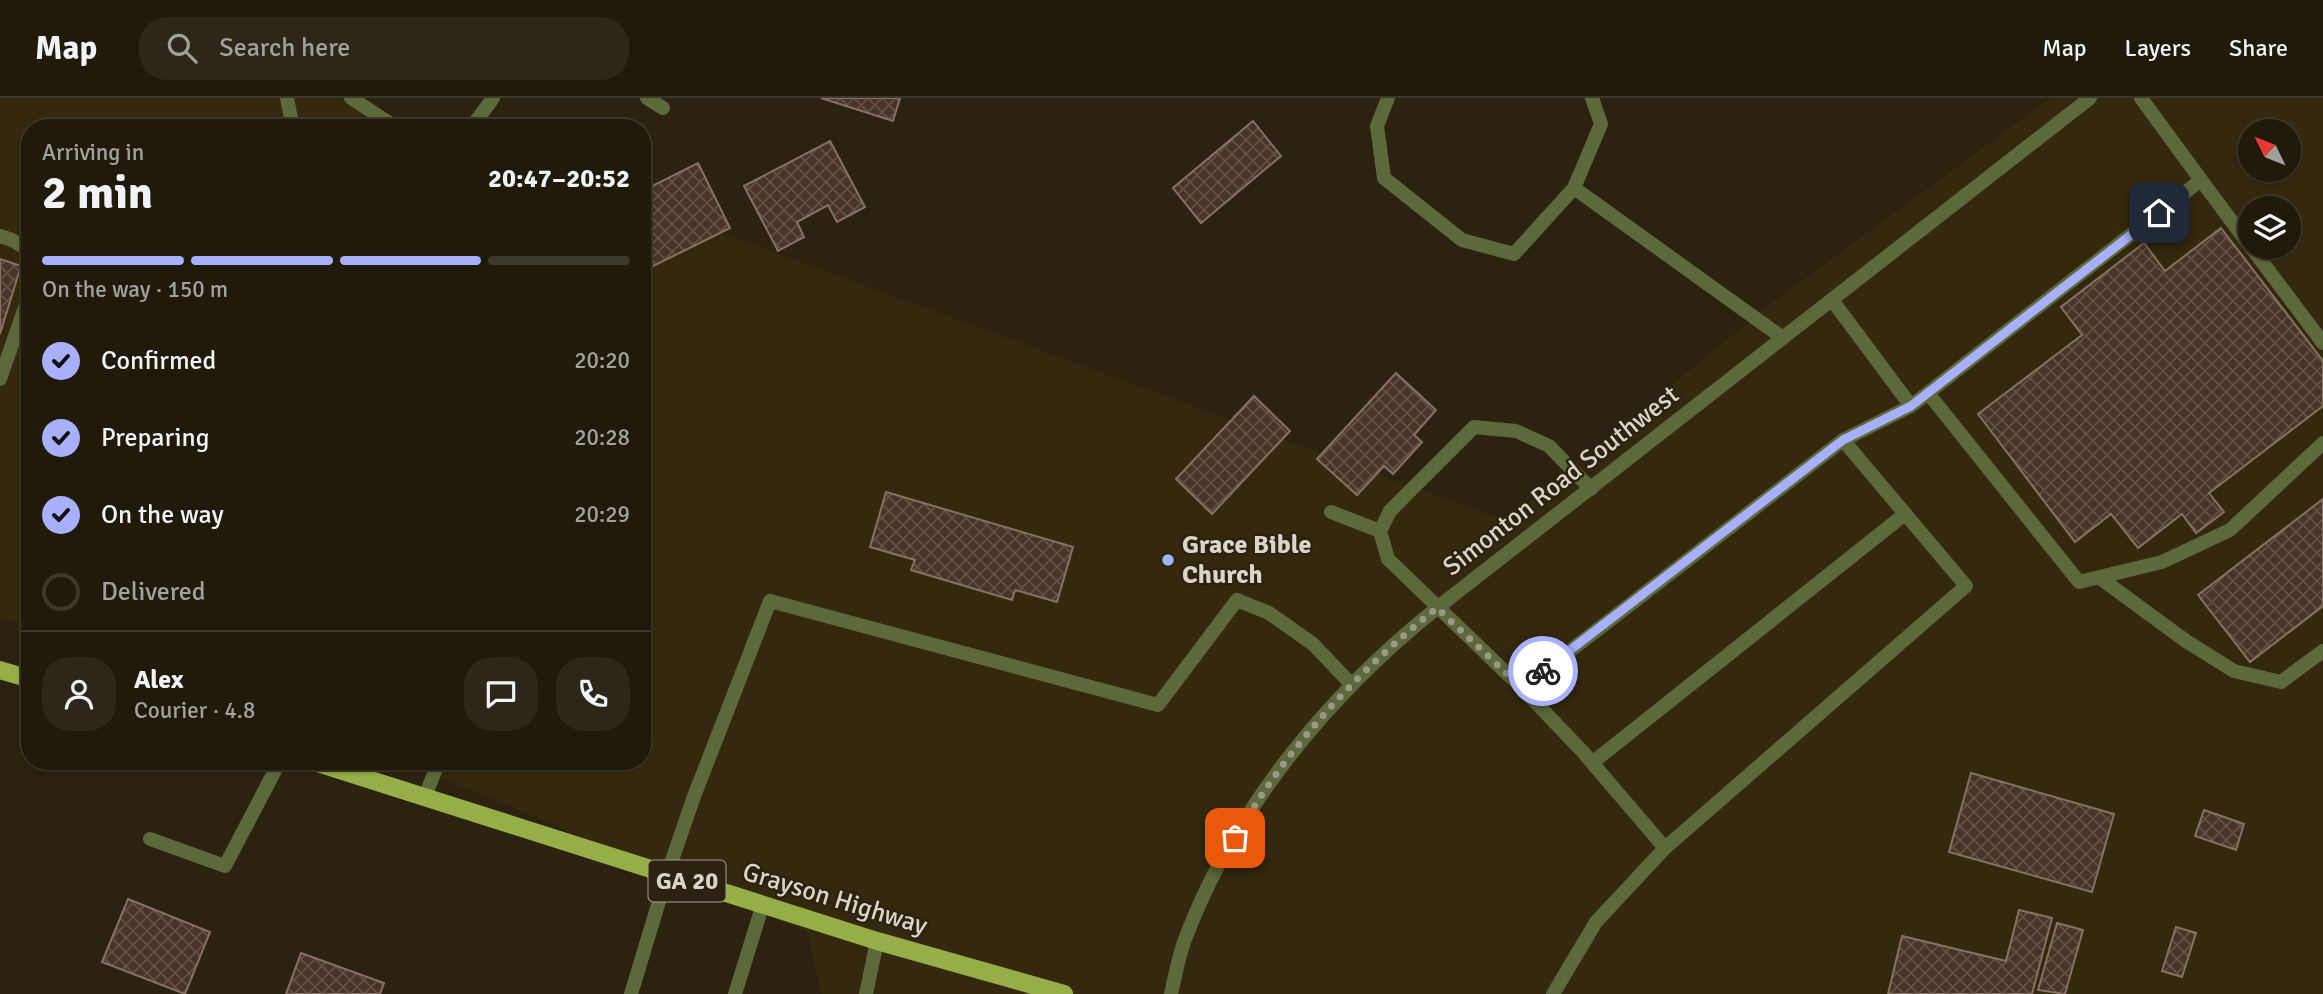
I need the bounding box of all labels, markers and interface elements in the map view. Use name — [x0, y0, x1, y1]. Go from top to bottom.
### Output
search box — [139, 17, 629, 80]
text: Map — [35, 28, 97, 69]
icon: search — [163, 29, 201, 67]
text: Search here — [219, 32, 350, 64]
text: Map — [2042, 33, 2087, 63]
text: Layers — [2125, 33, 2191, 63]
text: Share — [2229, 33, 2288, 63]
north arrow — [2238, 119, 2301, 182]
map controls — [2238, 119, 2301, 259]
text: Arriving in — [42, 138, 144, 167]
text: 20:47–20:52 — [488, 163, 630, 195]
text: 2 min — [42, 165, 153, 221]
pin — [2129, 183, 2189, 243]
icon: home — [2140, 194, 2178, 232]
button: layers — [2238, 196, 2301, 259]
text: On the way · 150 m — [42, 275, 228, 304]
icon: check — [42, 342, 80, 380]
text: Confirmed — [101, 345, 216, 377]
text: 20:20 — [574, 346, 630, 375]
street label: Simonton Road Southwest — [1437, 379, 1685, 583]
icon: check — [42, 419, 80, 457]
text: Preparing — [101, 422, 209, 454]
text: 20:28 — [574, 423, 630, 452]
icon: check — [42, 496, 80, 534]
text: On the way — [101, 499, 224, 531]
text: 20:29 — [574, 500, 630, 529]
place label: Grace Bible Church — [1182, 529, 1312, 591]
marker: Grace Bible Church — [1160, 552, 1176, 568]
text: Delivered — [101, 576, 206, 608]
courier — [1508, 636, 1578, 706]
icon: bike — [1524, 652, 1562, 690]
button: person — [42, 657, 116, 731]
button: chat — [464, 657, 538, 731]
button: phone — [556, 657, 630, 731]
text: Alex — [134, 664, 184, 696]
text: Courier · 4.8 — [134, 696, 255, 725]
pin — [1205, 808, 1265, 868]
icon: bag — [1216, 819, 1254, 857]
street label: Grayson Highway — [739, 856, 931, 942]
road number: GA 20 — [648, 860, 726, 902]

